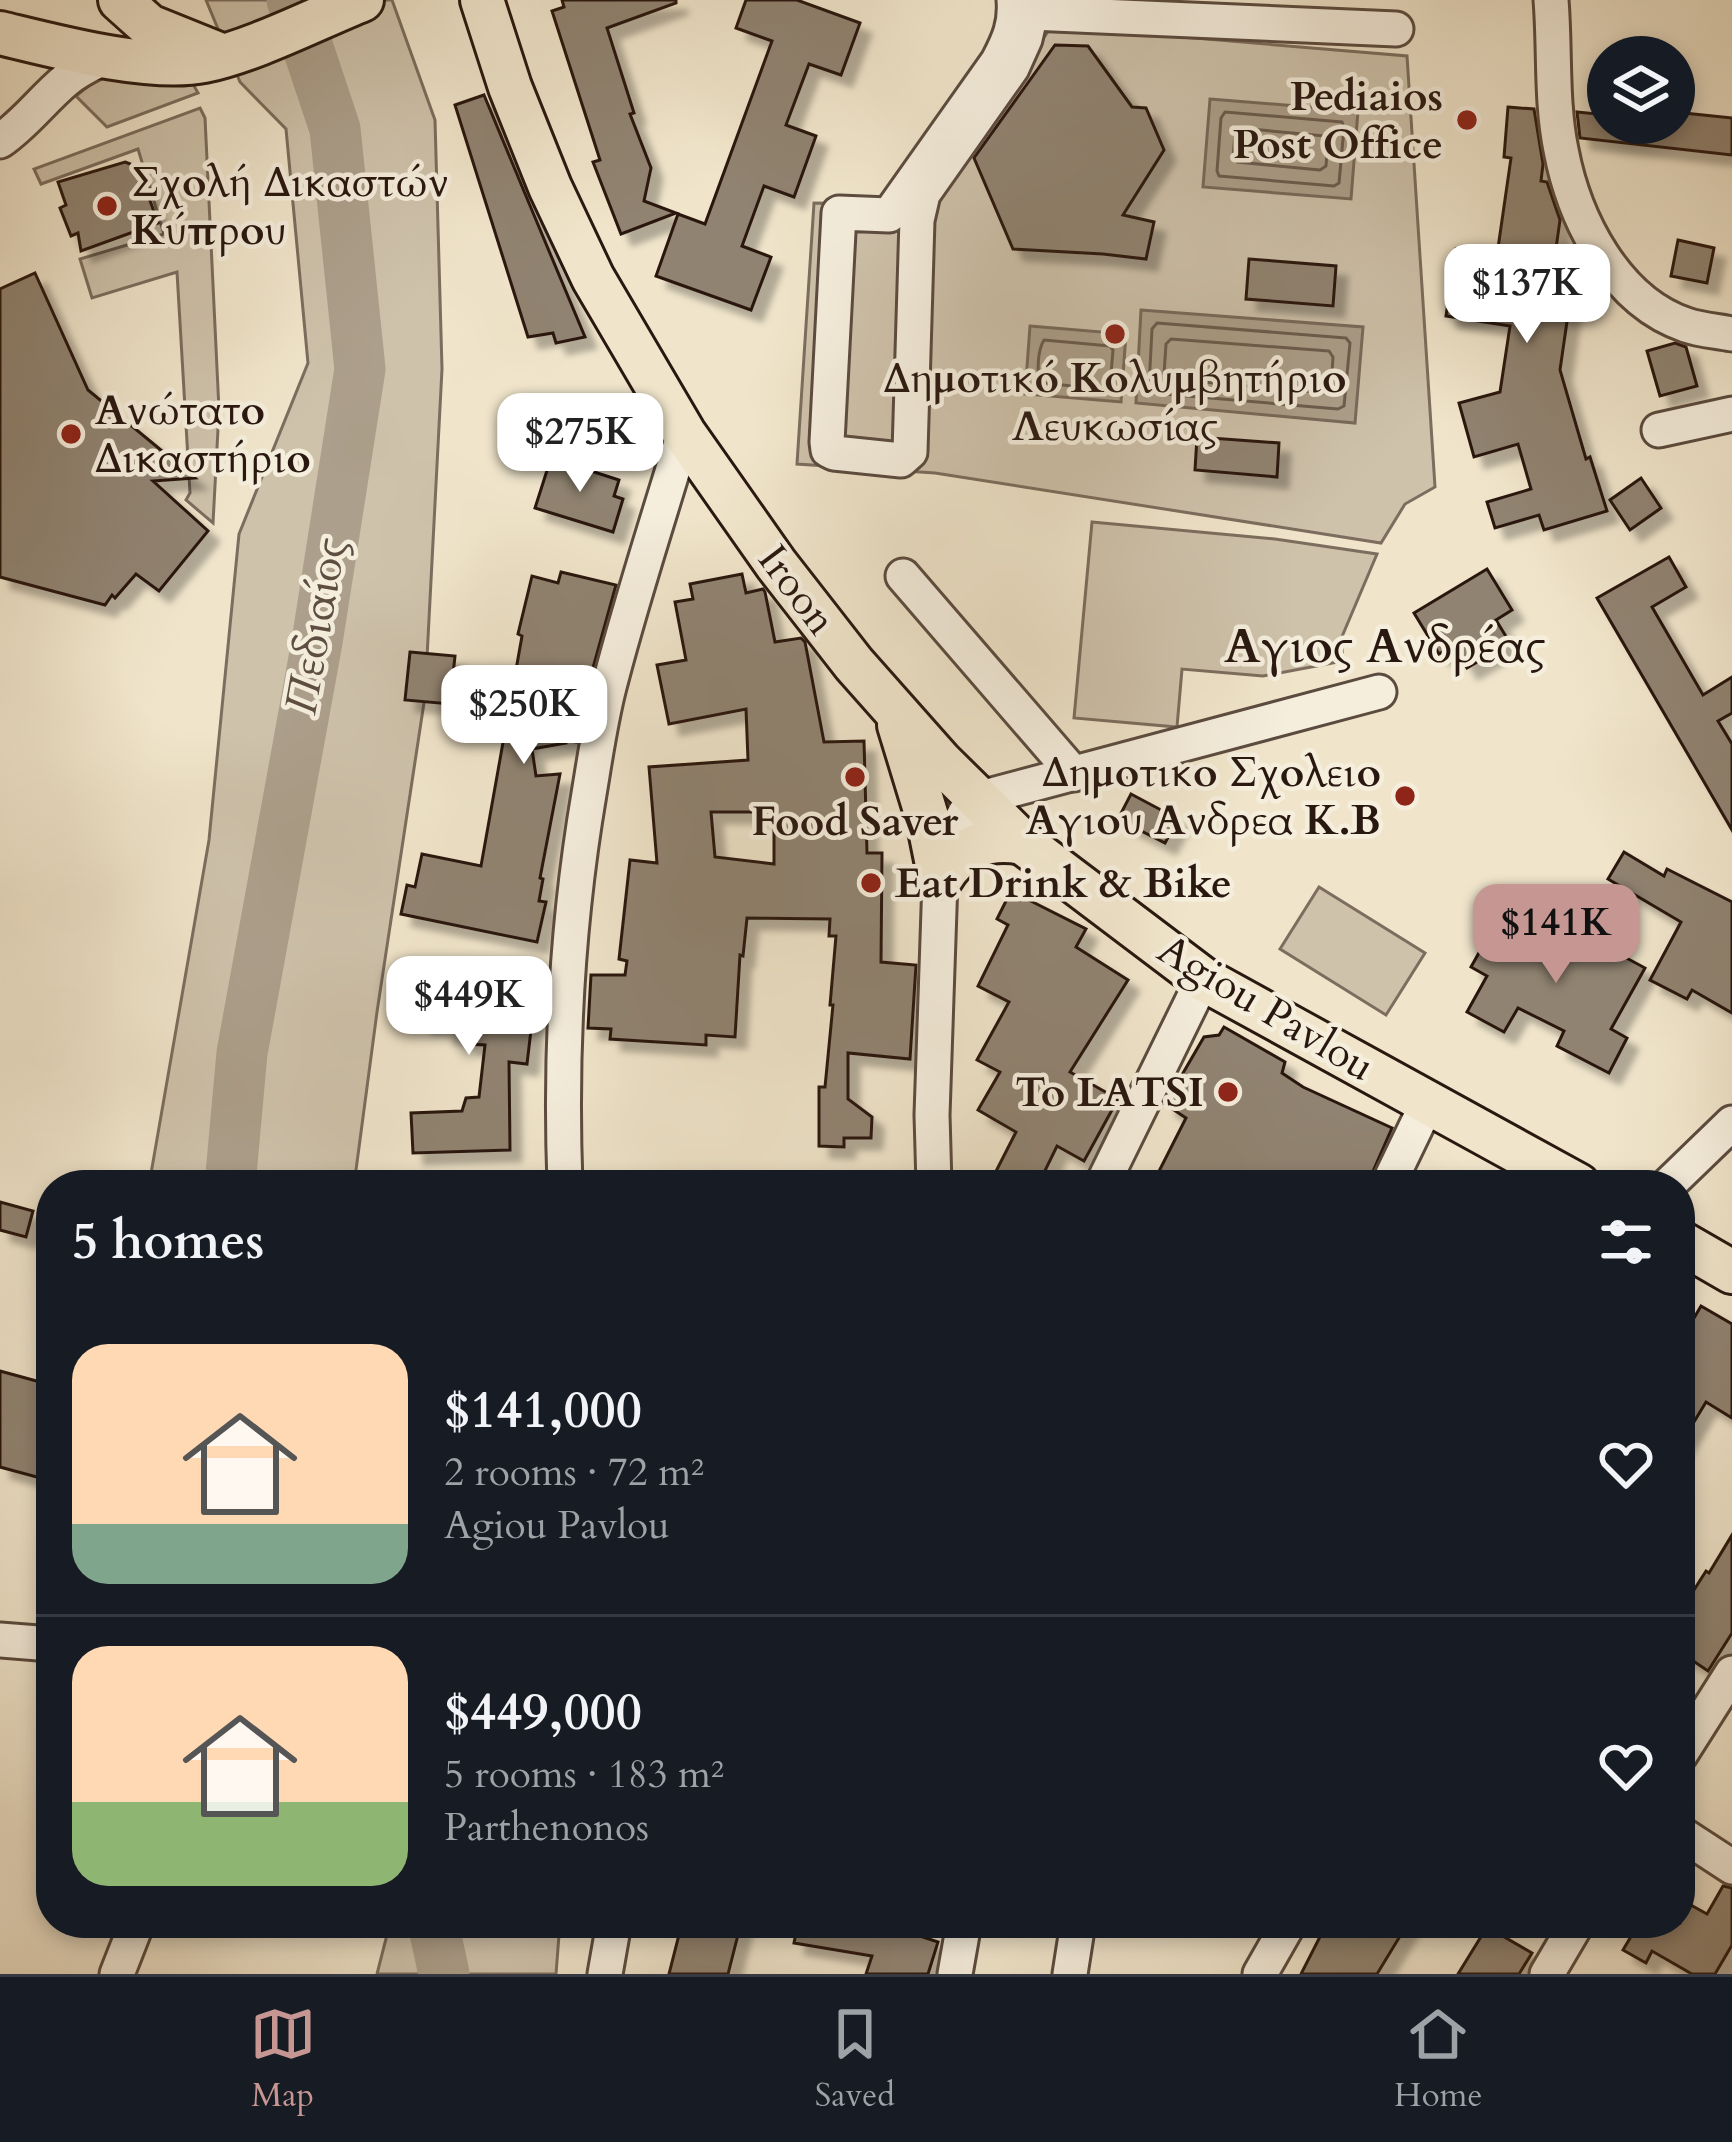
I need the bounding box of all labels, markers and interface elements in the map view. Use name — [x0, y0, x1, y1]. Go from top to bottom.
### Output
map controls — [1587, 36, 1695, 144]
button: layers — [1587, 36, 1695, 144]
place label: Pediaios Post Office — [1233, 68, 1443, 173]
marker: Pediaios Post Office — [1454, 107, 1480, 133]
place label: Σχολή Δικαστών Κύπρου — [131, 154, 448, 259]
marker: Σχολή Δικαστών Κύπρου — [94, 193, 120, 219]
pin: $137K — [1443, 244, 1611, 346]
text: $137K — [1471, 256, 1583, 309]
marker: Δημοτικό Κολυμβητήριο Λευκωσίας — [1102, 321, 1128, 347]
place label: Δημοτικό Κολυμβητήριο Λευκωσίας — [884, 350, 1346, 455]
place label: Ανώτατο Δικαστήριο — [95, 382, 311, 487]
pin: $275K — [496, 393, 664, 495]
text: $275K — [524, 405, 636, 458]
marker: Ανώτατο Δικαστήριο — [58, 421, 84, 447]
water label: Πεδιαίος — [270, 533, 362, 719]
street label: Iroon — [744, 533, 850, 647]
district label: Αγιος Ανδρέας — [1224, 614, 1546, 679]
pin: $250K — [440, 665, 608, 767]
text: $250K — [468, 677, 580, 730]
place label: Δημοτικο Σχολειο Αγιου Ανδρεα Κ.Β — [1026, 744, 1381, 849]
marker: Food Saver — [842, 764, 868, 790]
marker: Δημοτικο Σχολειο Αγιου Ανδρεα Κ.Β — [1392, 783, 1418, 809]
place label: Food Saver — [752, 793, 959, 850]
place label: Eat Drink & Bike — [895, 855, 1232, 912]
marker: Eat Drink & Bike — [858, 870, 884, 896]
pin: $141K — [1472, 884, 1640, 986]
text: $141K — [1500, 896, 1612, 949]
street label: Agiou Pavlou — [1147, 921, 1385, 1095]
pin: $449K — [385, 956, 553, 1058]
text: $449K — [413, 968, 525, 1021]
place label: To LATSI — [1015, 1064, 1204, 1121]
marker: To LATSI — [1215, 1079, 1241, 1105]
text: 5 homes — [72, 1207, 264, 1277]
icon: filters — [1593, 1209, 1659, 1275]
text: $141,000 — [444, 1376, 642, 1446]
icon: home — [168, 1392, 312, 1536]
icon: heart — [1593, 1431, 1659, 1497]
text: 2 rooms · 72 m² — [444, 1446, 704, 1499]
text: Agiou Pavlou — [444, 1499, 670, 1552]
text: $449,000 — [444, 1678, 642, 1748]
icon: home — [168, 1694, 312, 1838]
icon: heart — [1593, 1733, 1659, 1799]
text: 5 rooms · 183 m² — [444, 1748, 724, 1801]
text: Parthenonos — [444, 1801, 649, 1854]
tab: Map — [250, 2001, 316, 2118]
tab: Saved — [815, 2001, 895, 2118]
tab: Home — [1394, 2001, 1482, 2118]

